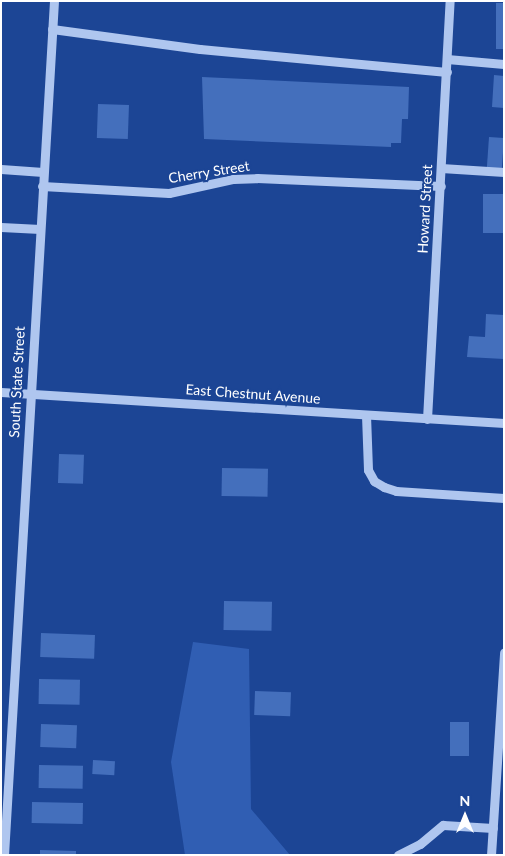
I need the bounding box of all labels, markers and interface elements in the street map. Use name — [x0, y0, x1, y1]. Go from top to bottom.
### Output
street label: Cherry Street — [167, 157, 251, 187]
street label: Howard Street — [414, 164, 436, 254]
street label: South State Street — [6, 326, 28, 438]
street label: East Chestnut Avenue — [185, 381, 321, 407]
north arrow — [440, 791, 490, 841]
text: N — [460, 792, 470, 809]

